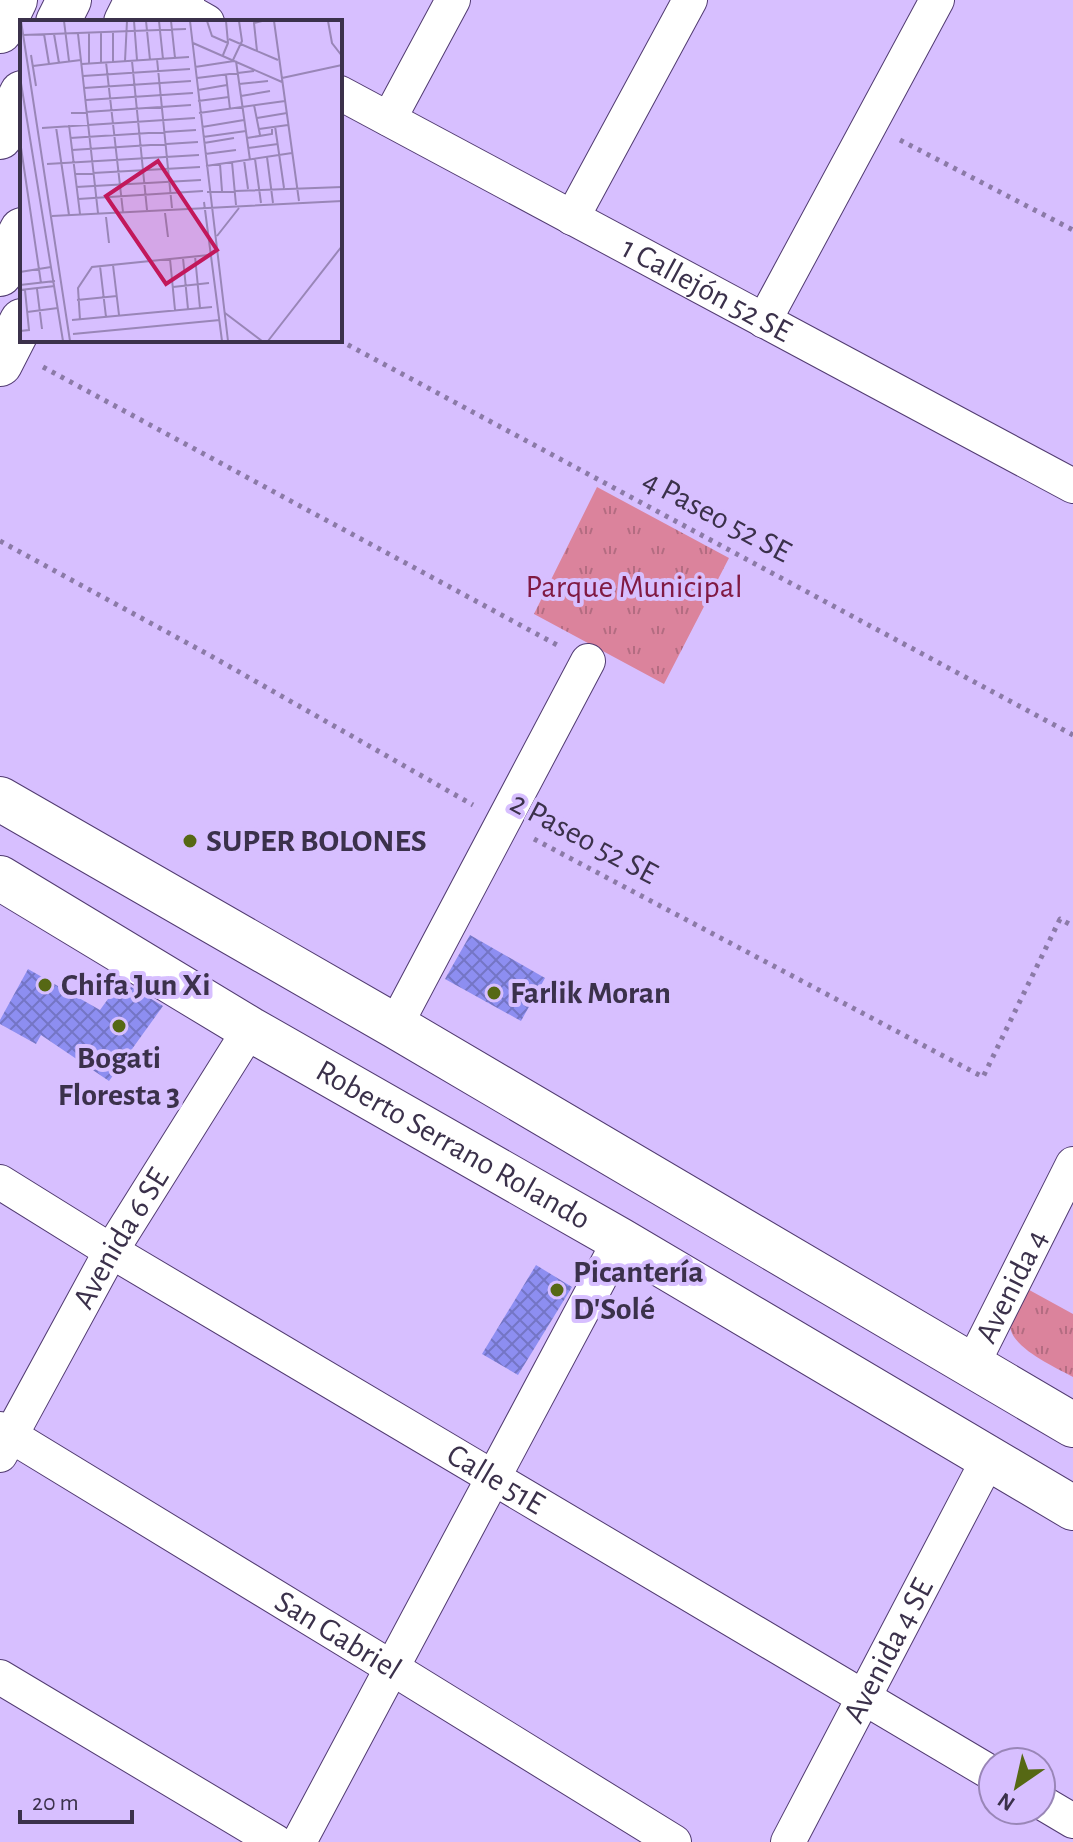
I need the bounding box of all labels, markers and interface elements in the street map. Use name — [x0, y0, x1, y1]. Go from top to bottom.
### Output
inset map — [20, 20, 342, 342]
street label: 1 Callejón 52 SE — [616, 231, 797, 348]
street label: 4 Paseo 52 SE — [638, 464, 796, 568]
park label: Parque Municipal — [525, 571, 743, 603]
street label: 2 Paseo 52 SE — [505, 786, 663, 890]
place label: SUPER BOLONES — [206, 825, 427, 857]
marker: SUPER BOLONES — [181, 832, 199, 850]
place label: Chifa Jun Xi — [61, 969, 211, 1001]
marker: Chifa Jun Xi — [36, 976, 54, 994]
place label: Farlik Moran — [510, 977, 671, 1009]
marker: Farlik Moran — [485, 984, 503, 1002]
marker: Bogati Floresta 3 — [110, 1017, 128, 1035]
place label: Bogati Floresta 3 — [58, 1042, 180, 1111]
street label: Roberto Serrano Rolando — [311, 1054, 596, 1236]
street label: Avenida 6 SE — [67, 1162, 175, 1314]
street label: Avenida 4 — [970, 1225, 1053, 1348]
place label: Picantería D'Solé — [573, 1256, 704, 1325]
marker: Picantería D'Solé — [548, 1281, 566, 1299]
street label: Calle 51E — [442, 1438, 550, 1520]
street label: Avenida 4 SE — [837, 1573, 939, 1728]
street label: San Gabriel — [269, 1585, 407, 1686]
north arrow — [977, 1746, 1057, 1826]
scale bar — [20, 1774, 132, 1824]
text: N — [994, 1788, 1019, 1815]
text: 20 m — [32, 1791, 79, 1815]

